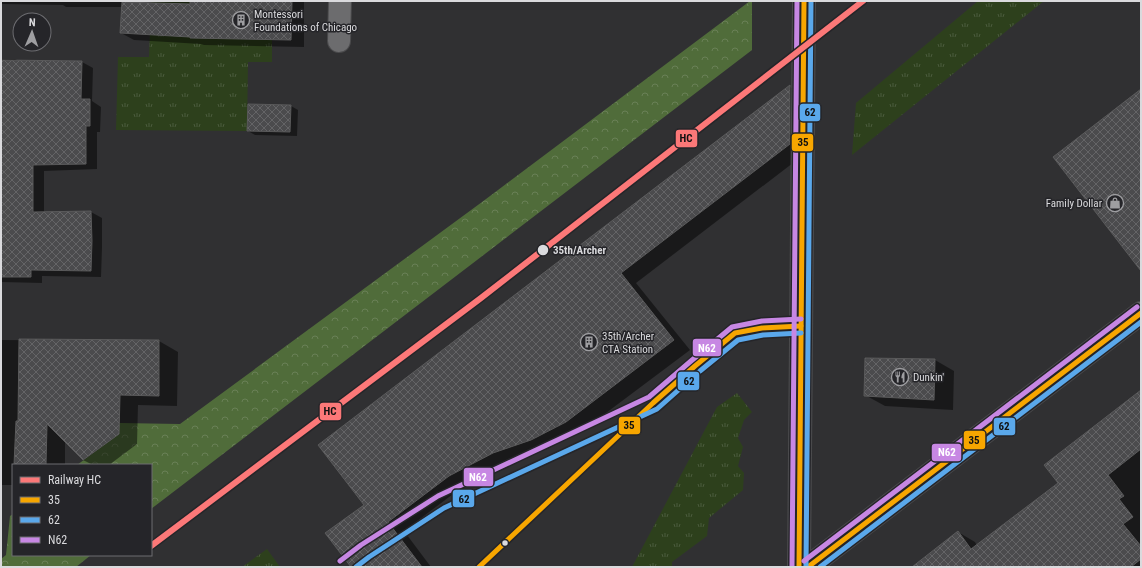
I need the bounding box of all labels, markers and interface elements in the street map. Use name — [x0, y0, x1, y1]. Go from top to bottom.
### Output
place label: Montessori Foundations of Chicago — [254, 8, 358, 34]
building icon: Montessori Foundations of Chicago — [231, 10, 251, 30]
north arrow — [12, 12, 52, 52]
text: N — [29, 16, 36, 29]
line badge: 62 — [799, 103, 821, 122]
text: 62 — [804, 106, 816, 119]
line badge: HC — [675, 129, 698, 148]
text: HC — [679, 132, 693, 145]
line badge: 35 — [791, 133, 814, 152]
text: 35 — [797, 136, 809, 149]
shop icon: Family Dollar — [1105, 193, 1125, 213]
place label: Family Dollar — [1046, 197, 1103, 210]
marker: 35th/Archer — [536, 243, 550, 257]
place label: 35th/Archer — [553, 244, 606, 257]
place label: 35th/Archer CTA Station — [602, 330, 655, 356]
building icon: 35th/Archer CTA Station — [579, 332, 599, 352]
line badge: N62 — [692, 338, 722, 357]
text: N62 — [698, 342, 716, 355]
restaurant icon: Dunkin' — [890, 367, 910, 387]
line badge: 62 — [677, 371, 700, 391]
place label: Dunkin' — [913, 371, 944, 384]
text: 62 — [683, 375, 695, 388]
line badge: HC — [319, 402, 342, 421]
text: HC — [323, 405, 337, 418]
line badge: 35 — [618, 416, 641, 435]
line badge: 62 — [993, 417, 1016, 436]
text: 35 — [623, 419, 635, 432]
text: 62 — [998, 420, 1010, 433]
line badge: 35 — [963, 430, 986, 450]
text: 35 — [968, 434, 980, 447]
line badge: N62 — [931, 443, 962, 462]
text: N62 — [938, 446, 956, 459]
legend — [12, 464, 152, 556]
line badge: N62 — [463, 467, 494, 487]
text: N62 — [469, 471, 487, 484]
text: Railway HC — [48, 473, 101, 487]
line badge: 62 — [452, 489, 475, 508]
text: 35 — [48, 493, 60, 507]
text: 62 — [458, 493, 470, 506]
text: 62 — [48, 513, 60, 527]
text: N62 — [48, 533, 67, 547]
unlabelled marker — [500, 538, 510, 548]

